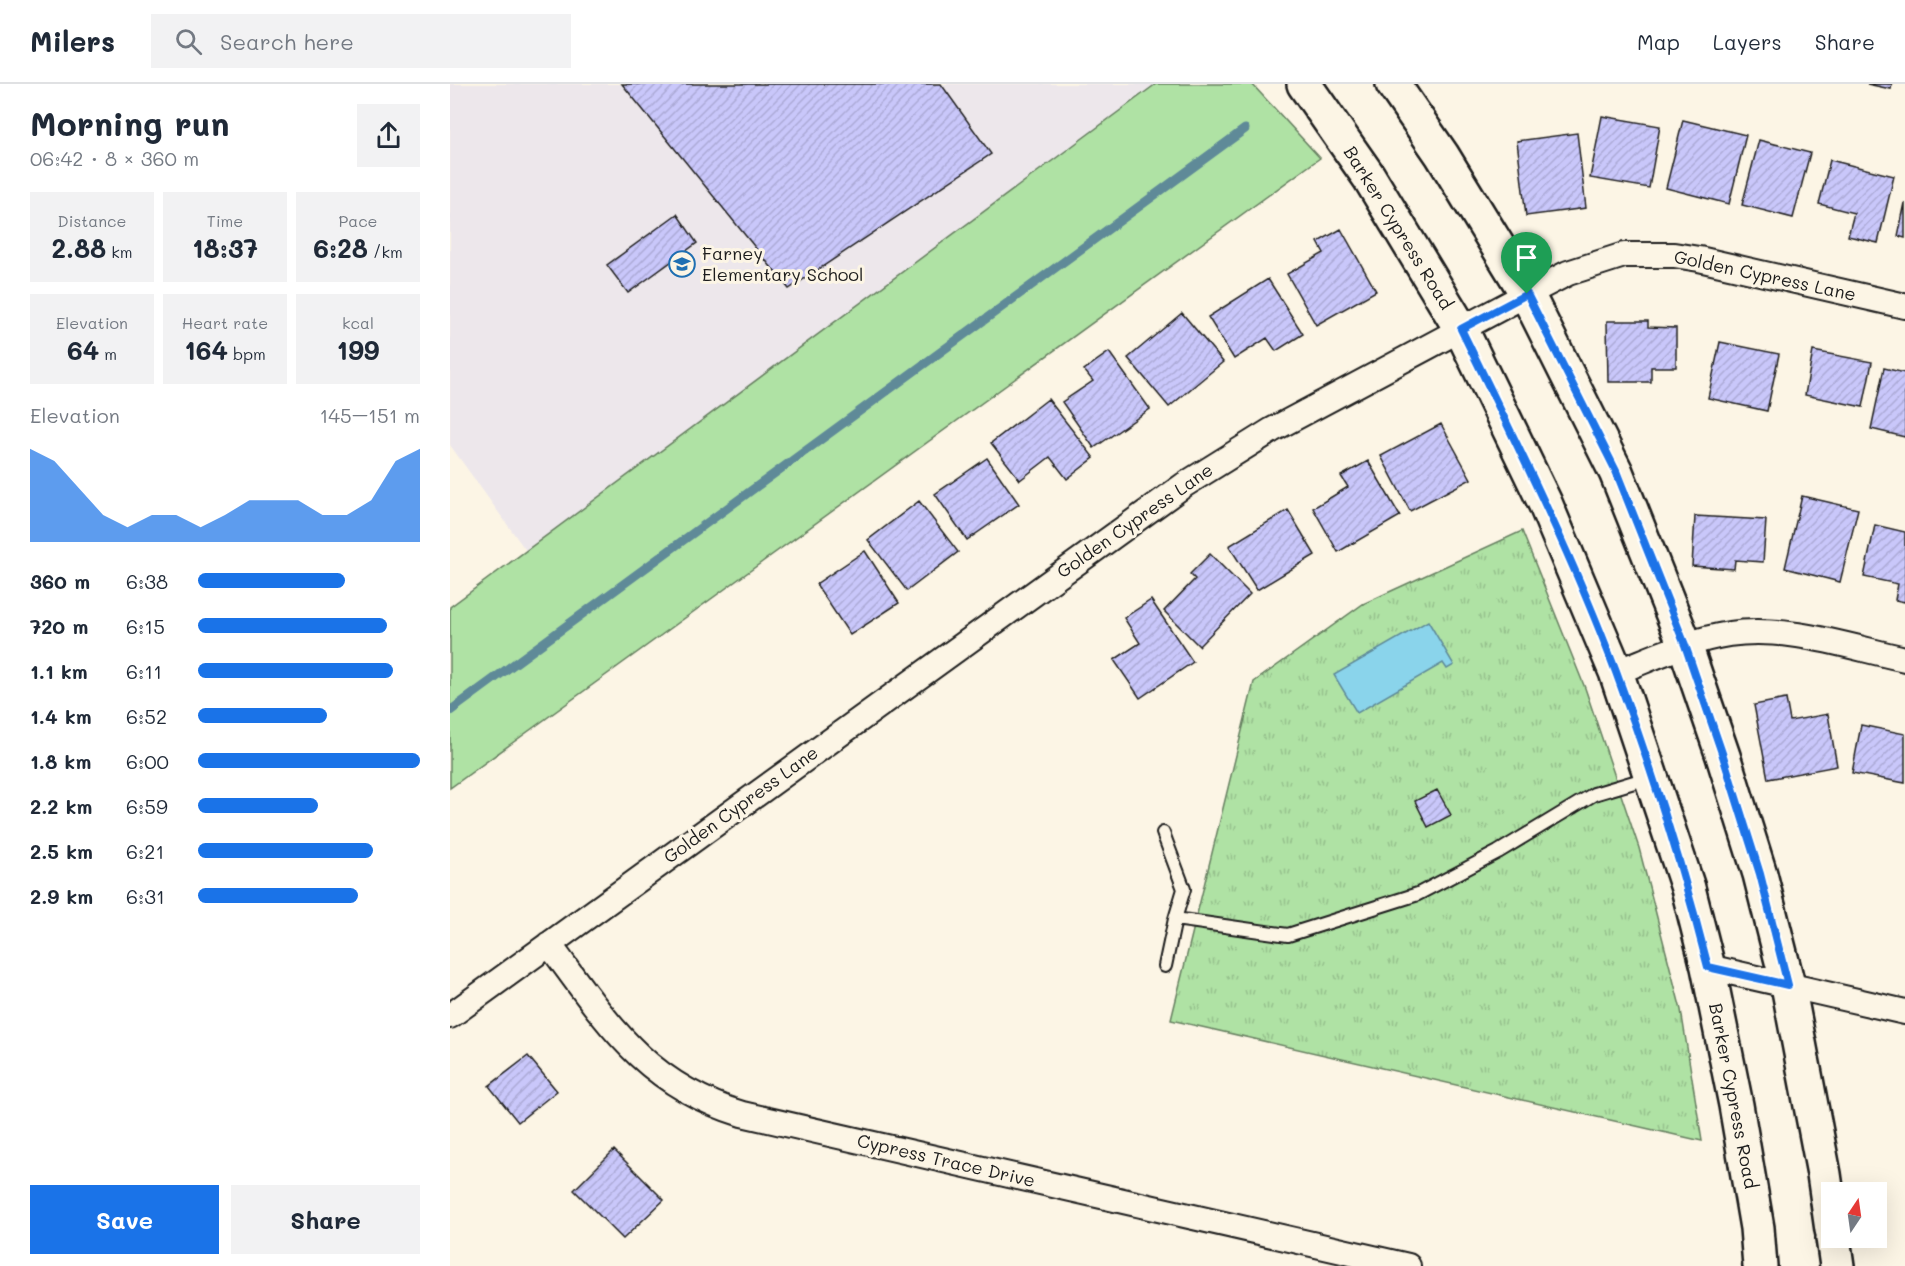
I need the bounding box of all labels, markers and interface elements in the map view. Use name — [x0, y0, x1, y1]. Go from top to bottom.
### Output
search box — [151, 14, 571, 68]
text: Milers — [30, 23, 115, 59]
icon: search — [172, 25, 205, 58]
text: Search here — [220, 27, 354, 56]
text: Map — [1637, 28, 1680, 55]
text: Layers — [1713, 28, 1782, 55]
text: Share — [1815, 28, 1875, 55]
text: Morning run — [30, 101, 230, 144]
button: share — [357, 104, 420, 167]
street label: Barker Cypress Road — [1339, 141, 1459, 314]
text: 06:42 · 8 × 360 m — [30, 145, 199, 171]
text: Distance — [58, 210, 126, 231]
text: Time — [207, 210, 243, 231]
text: Pace — [338, 210, 378, 231]
text: 2.88 — [51, 231, 106, 265]
text: 18:37 — [192, 231, 258, 265]
text: 6:28 — [313, 231, 368, 265]
pin — [1501, 232, 1552, 294]
text: km — [106, 241, 133, 262]
text: /km — [368, 241, 403, 262]
place label: Farney Elementary School — [702, 241, 864, 286]
icon: arrive — [1510, 241, 1543, 274]
street label: Golden Cypress Lane — [1672, 244, 1858, 306]
school or university icon: Farney Elementary School — [667, 249, 697, 279]
text: Elevation — [56, 312, 128, 333]
text: Heart rate — [182, 312, 268, 333]
text: kcal — [342, 312, 374, 333]
text: 64 — [67, 333, 99, 367]
text: 164 — [184, 333, 228, 367]
text: 199 — [337, 333, 379, 367]
text: m — [99, 343, 117, 364]
text: bpm — [228, 343, 266, 364]
text: Elevation — [30, 402, 120, 428]
text: 145–151 m — [319, 402, 420, 428]
street label: Golden Cypress Lane — [1052, 457, 1217, 583]
text: 360 m — [30, 568, 90, 594]
text: 6:38 — [126, 568, 168, 594]
text: 720 m — [30, 613, 88, 639]
text: 6:15 — [126, 613, 165, 639]
text: 1.1 km — [30, 658, 88, 684]
text: 6:11 — [126, 658, 162, 684]
text: 1.4 km — [30, 703, 92, 729]
text: 6:52 — [126, 703, 167, 729]
street label: Golden Cypress Lane — [658, 740, 822, 868]
text: 1.8 km — [30, 748, 91, 774]
text: 6:00 — [126, 748, 169, 774]
text: 2.2 km — [30, 793, 92, 819]
text: 6:59 — [126, 793, 168, 819]
text: 2.5 km — [30, 838, 93, 864]
text: 6:21 — [126, 838, 164, 864]
text: 2.9 km — [30, 883, 93, 909]
text: 6:31 — [126, 883, 165, 909]
street label: Barker Cypress Road — [1704, 1001, 1764, 1191]
street label: Cypress Trace Drive — [855, 1128, 1038, 1192]
north arrow — [1821, 1182, 1887, 1248]
map controls — [1821, 1182, 1887, 1248]
button: Save — [30, 1185, 219, 1254]
button: Share — [231, 1185, 420, 1254]

